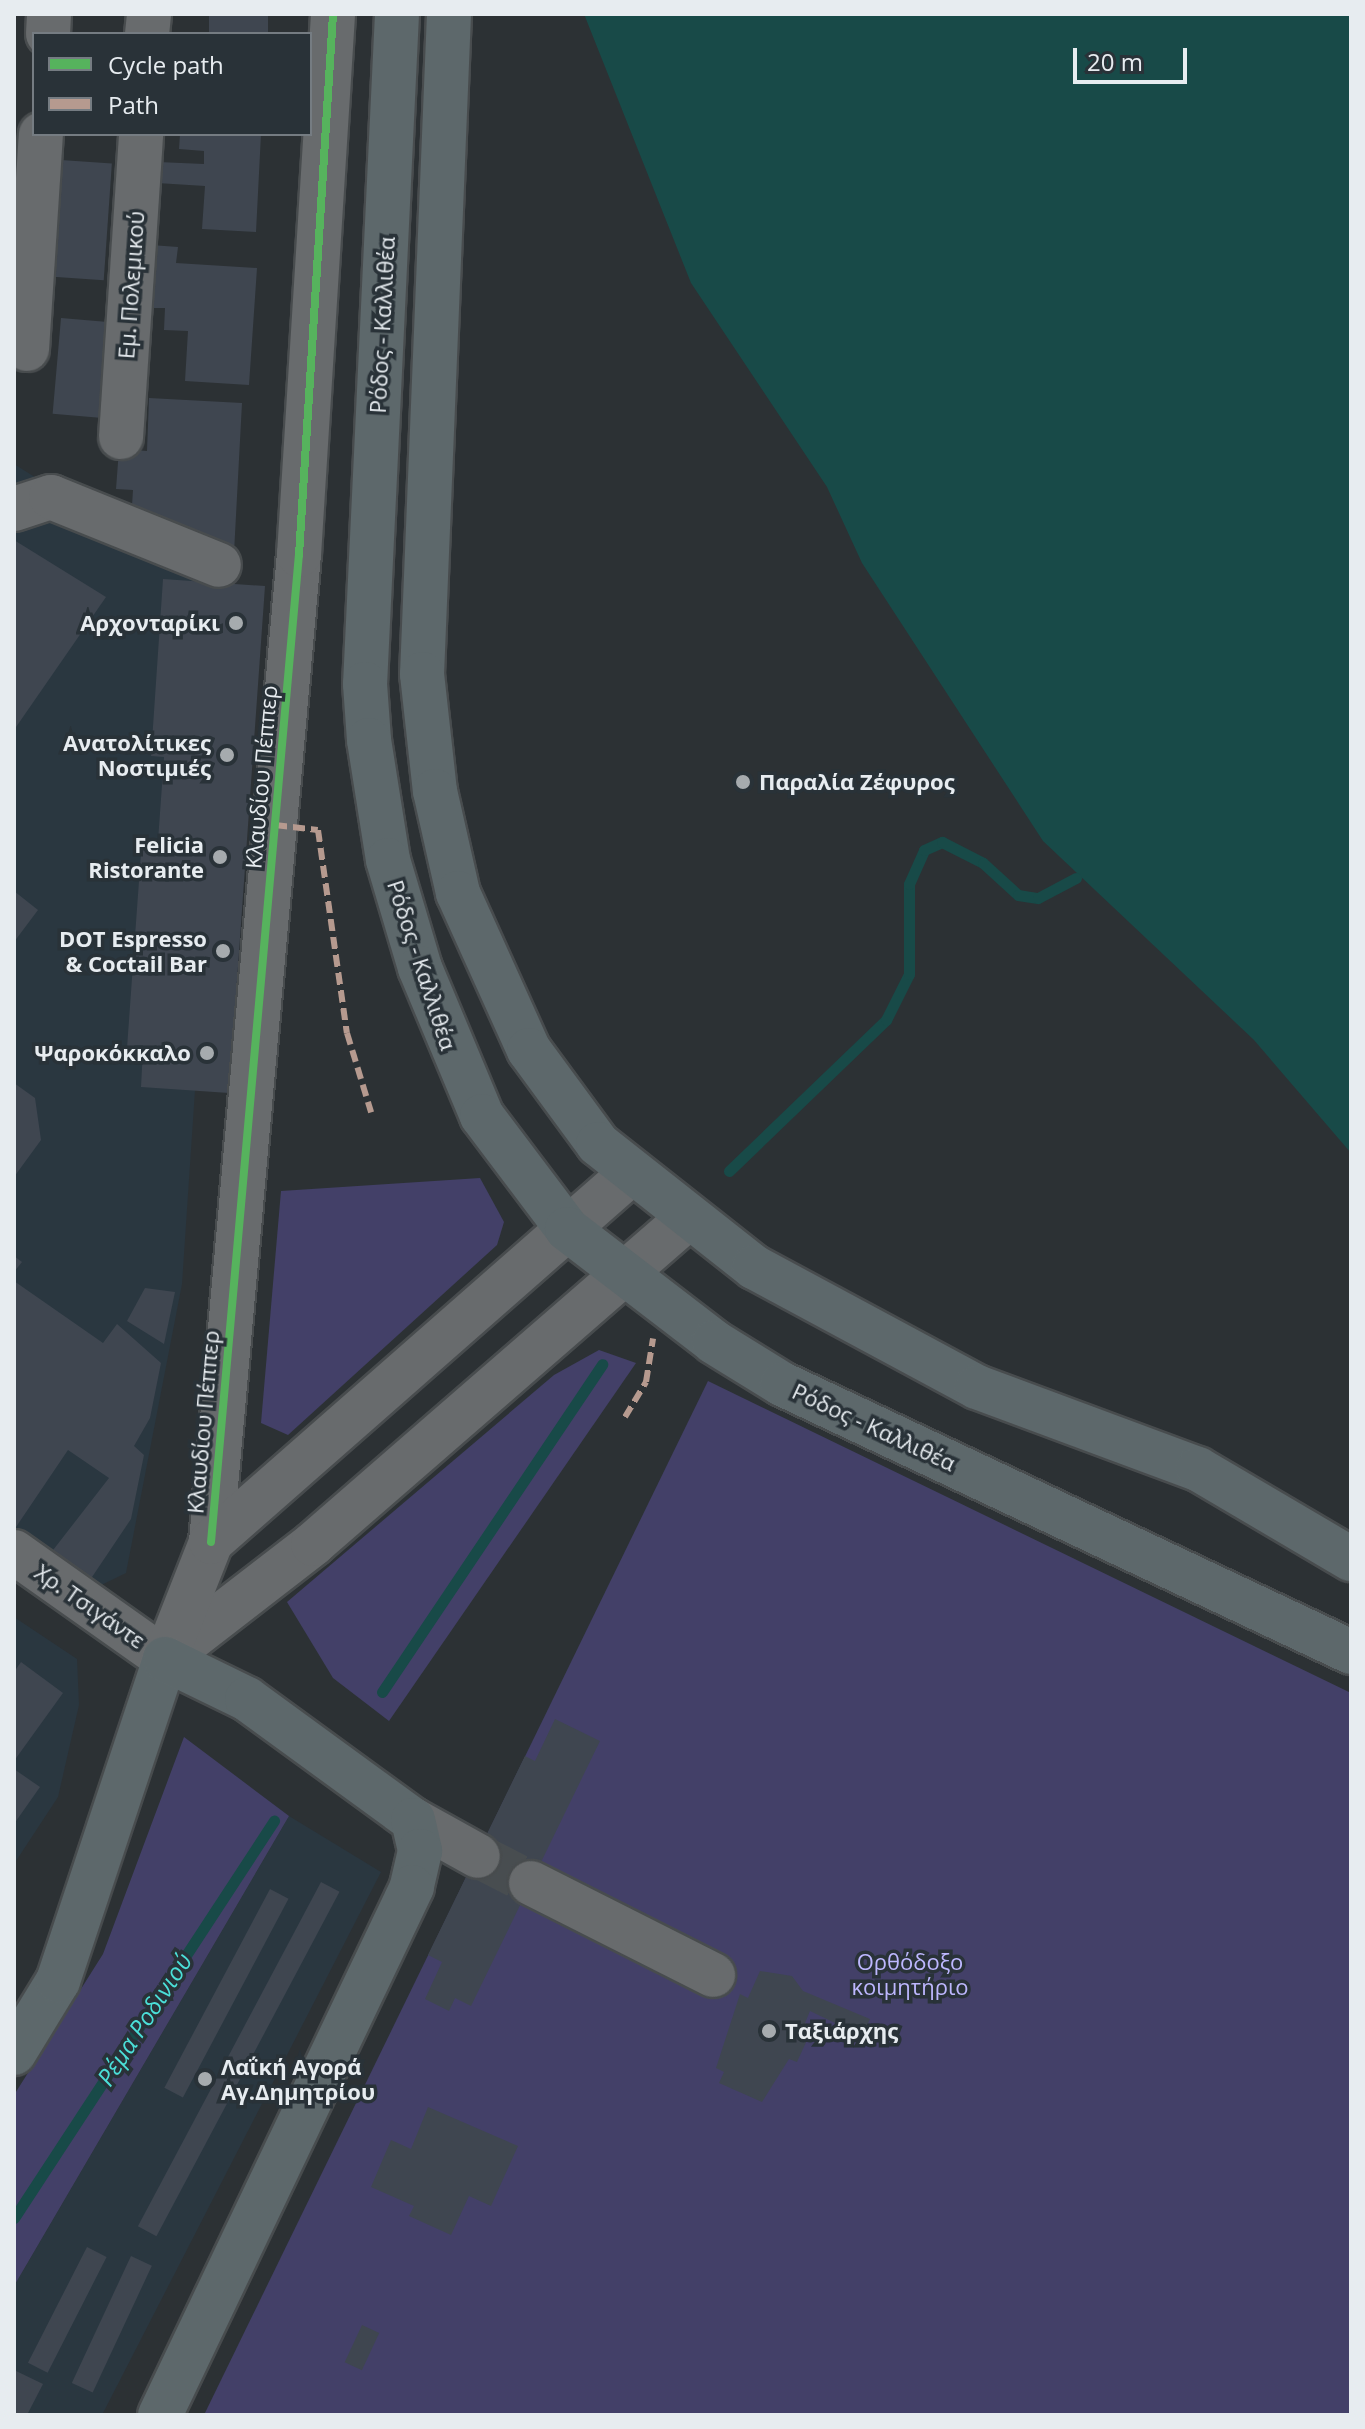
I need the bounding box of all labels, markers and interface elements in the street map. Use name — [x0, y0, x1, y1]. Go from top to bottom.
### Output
legend — [32, 32, 312, 136]
scale bar — [1077, 32, 1191, 82]
text: 20 m — [1087, 45, 1143, 78]
text: Cycle path — [108, 48, 224, 81]
text: Path — [108, 88, 159, 121]
street label: Εμ. Πολεμικού — [113, 210, 149, 360]
street label: Ρόδος - Καλλιθέα — [364, 236, 400, 414]
place label: Αρχονταρίκι — [80, 610, 220, 636]
marker: Αρχονταρίκι — [227, 614, 245, 632]
street label: Κλαυδίου Πέππερ — [240, 684, 282, 870]
place label: Ανατολίτικες Νοστιμιές — [63, 729, 211, 780]
marker: Ανατολίτικες Νοστιμιές — [218, 746, 236, 764]
place label: Παραλία Ζέφυρος — [759, 769, 955, 795]
marker: Παραλία Ζέφυρος — [734, 773, 752, 791]
place label: Felicia Ristorante — [88, 831, 204, 882]
marker: Felicia Ristorante — [211, 848, 229, 866]
street label: Ρόδος - Καλλιθέα — [382, 877, 462, 1053]
place label: DOT Espresso & Coctail Bar — [59, 925, 207, 976]
marker: DOT Espresso & Coctail Bar — [214, 942, 232, 960]
place label: Ψαροκόκκαλο — [34, 1040, 191, 1066]
marker: Ψαροκόκκαλο — [198, 1044, 216, 1062]
street label: Κλαυδίου Πέππερ — [182, 1329, 224, 1515]
street label: Ρόδος - Καλλιθέα — [788, 1378, 960, 1476]
street label: Χρ. Τσιγάντε — [30, 1558, 150, 1654]
water label: Ρέμα Ροδινιού — [90, 1947, 198, 2091]
park label: Ορθόδοξο κοιμητήριο — [851, 1948, 969, 2000]
place label: Ταξιάρχης — [785, 2018, 898, 2044]
marker: Ταξιάρχης — [760, 2022, 778, 2040]
place label: Λαΐκή Αγορά Αγ.Δημητρίου — [221, 2053, 375, 2104]
marker: Λαΐκή Αγορά Αγ.Δημητρίου — [196, 2070, 214, 2088]

